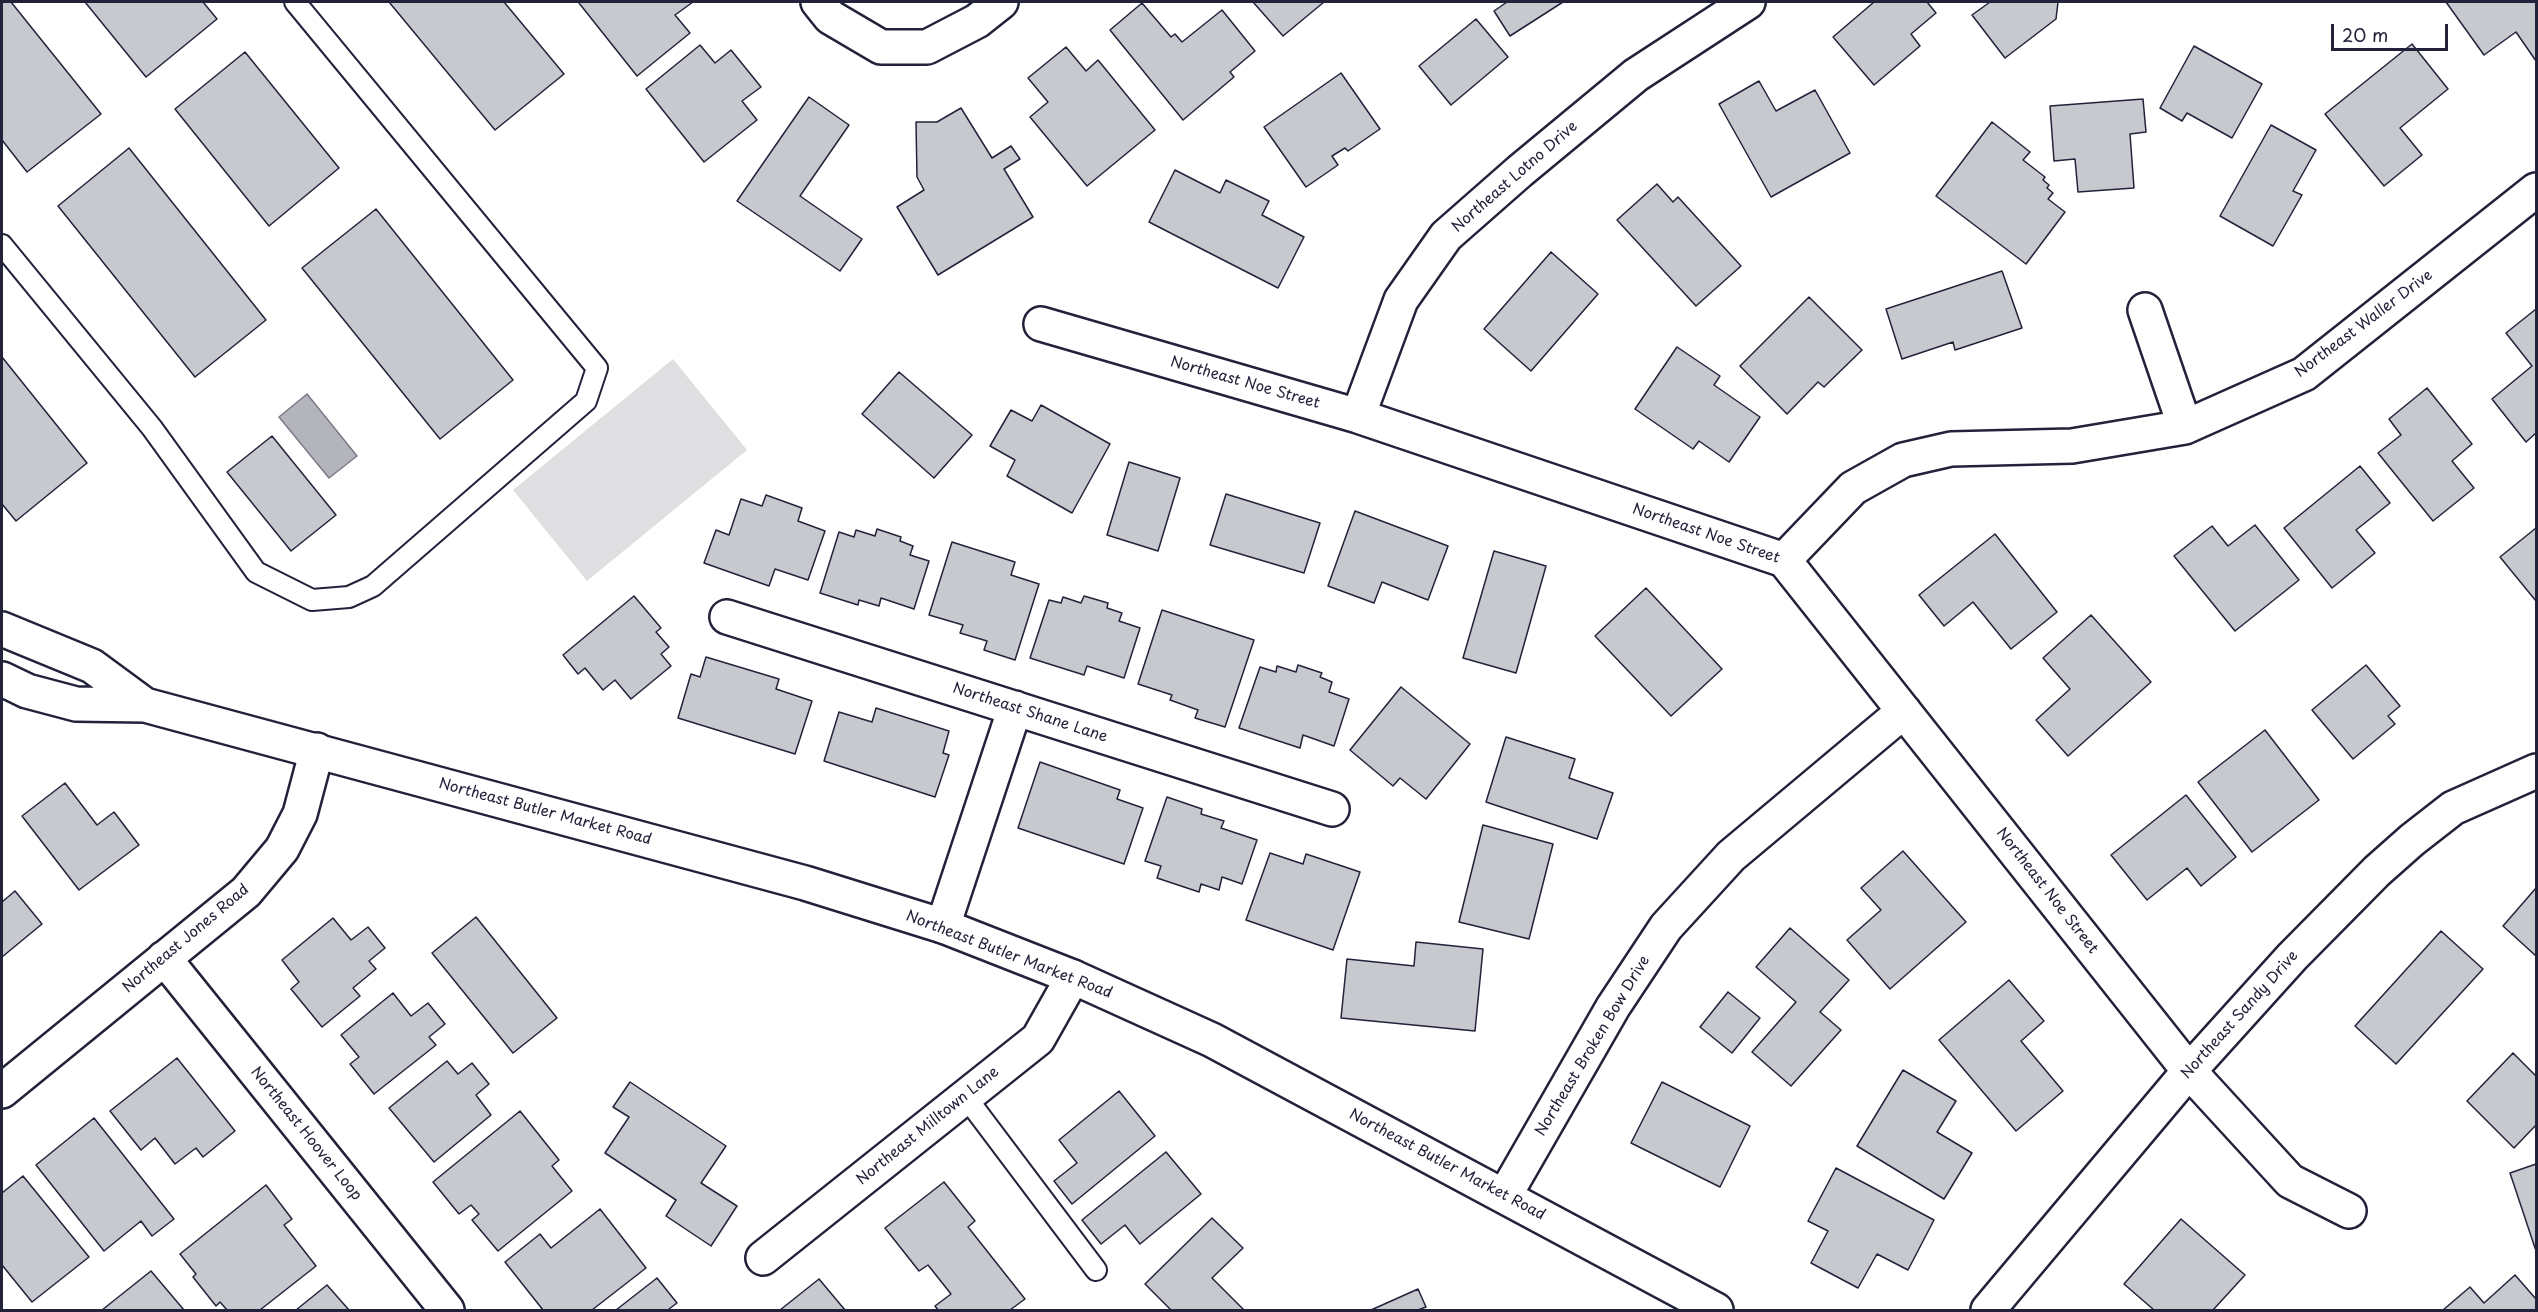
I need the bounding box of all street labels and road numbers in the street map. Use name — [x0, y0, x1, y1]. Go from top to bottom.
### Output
street label: Northeast Lotno Drive — [1449, 118, 1581, 236]
street label: Northeast Waller Drive — [2292, 266, 2436, 382]
street label: Northeast Noe Street — [1168, 353, 1322, 413]
street label: Northeast Noe Street — [1630, 500, 1782, 568]
street label: Northeast Shane Lane — [950, 679, 1110, 747]
street label: Northeast Butler Market Road — [437, 775, 653, 849]
street label: Northeast Noe Street — [1992, 824, 2102, 958]
street label: Northeast Jones Road — [119, 881, 253, 997]
street label: Northeast Butler Market Road — [903, 907, 1115, 1003]
street label: Northeast Sandy Drive — [2178, 947, 2302, 1083]
street label: Northeast Broken Bow Drive — [1532, 953, 1654, 1139]
street label: Northeast Milltown Lane — [853, 1063, 1003, 1189]
street label: Northeast Hoover Loop — [247, 1064, 365, 1204]
street label: Northeast Butler Market Road — [1346, 1106, 1548, 1224]

